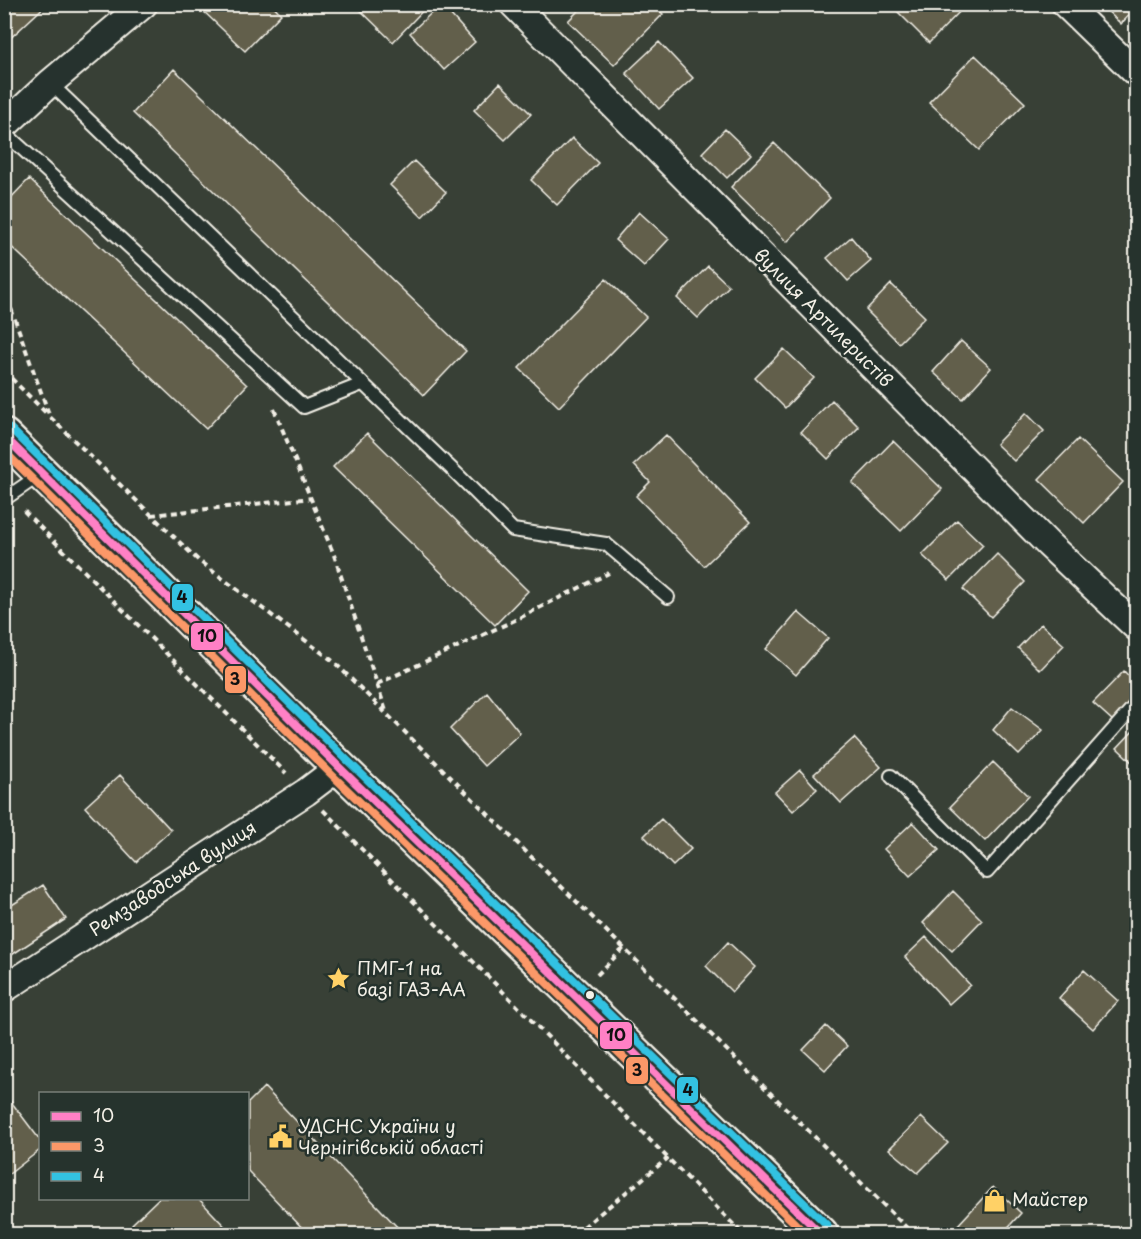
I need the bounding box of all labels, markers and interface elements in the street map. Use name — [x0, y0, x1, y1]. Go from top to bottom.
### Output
street label: вулиця Артилеристів — [748, 241, 900, 393]
line badge: 4 — [171, 583, 194, 612]
text: 4 — [177, 584, 188, 608]
line badge: 10 — [190, 622, 224, 651]
text: 10 — [197, 623, 217, 647]
line badge: 3 — [224, 665, 247, 694]
text: 3 — [230, 666, 240, 690]
street label: Ремзаводська вулиця — [83, 813, 261, 942]
place label: ПМГ-1 на базі ГАЗ-АА — [357, 954, 466, 1002]
place icon: ПМГ-1 на базі ГАЗ-АА — [326, 966, 352, 992]
unlabelled marker — [584, 989, 596, 1001]
line badge: 10 — [599, 1021, 633, 1050]
text: 10 — [606, 1022, 626, 1046]
line badge: 3 — [625, 1056, 649, 1085]
text: 3 — [632, 1057, 642, 1081]
line badge: 4 — [676, 1076, 699, 1104]
text: 4 — [683, 1077, 694, 1101]
legend — [39, 1092, 249, 1200]
text: 10 — [93, 1101, 114, 1128]
place label: УДСНС України у Чернігівській області — [298, 1112, 484, 1160]
public building icon: УДСНС України у Чернігівській області — [267, 1124, 293, 1150]
text: 3 — [93, 1131, 105, 1158]
text: 4 — [93, 1161, 105, 1188]
place label: Майстер — [1012, 1185, 1088, 1212]
shop icon: Майстер — [981, 1187, 1007, 1213]

